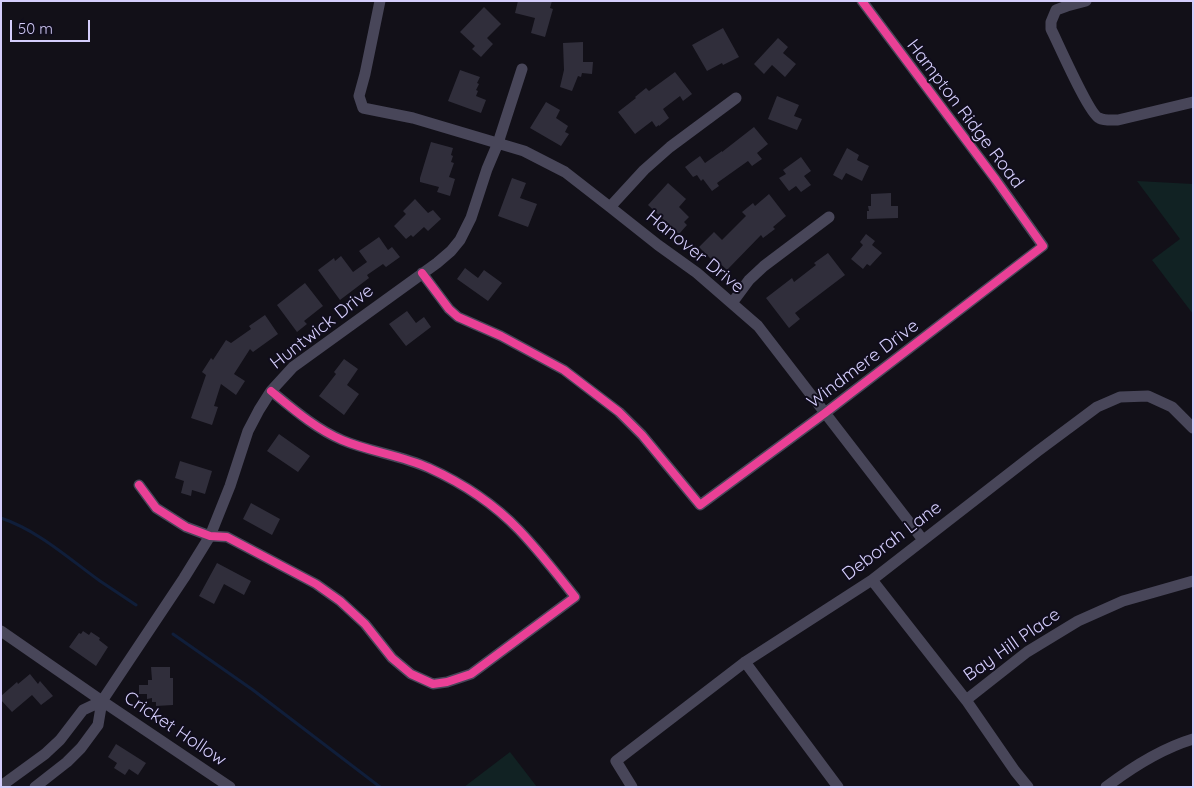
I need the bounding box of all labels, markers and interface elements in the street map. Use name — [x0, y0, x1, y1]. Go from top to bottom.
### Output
scale bar — [12, 10, 92, 42]
text: 50 m — [18, 19, 53, 38]
street label: Hampton Ridge Road — [902, 35, 1028, 193]
street label: Hanover Drive — [642, 206, 748, 298]
street label: Huntwick Drive — [266, 280, 378, 374]
street label: Windmere Drive — [803, 315, 923, 413]
street label: Deborah Lane — [838, 497, 946, 585]
street label: Bay Hill Place — [960, 604, 1064, 686]
street label: Cricket Hollow — [120, 687, 230, 771]

